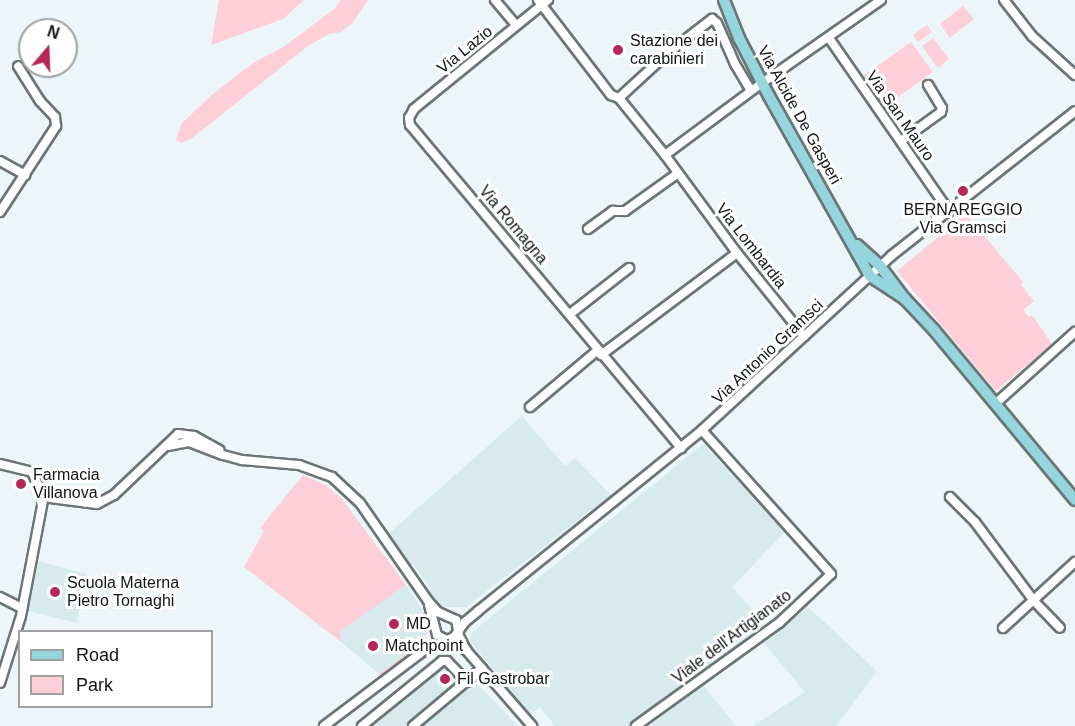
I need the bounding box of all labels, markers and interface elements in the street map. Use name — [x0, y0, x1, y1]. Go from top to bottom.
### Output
north arrow — [18, 18, 78, 78]
text: N — [45, 22, 62, 42]
street label: Via Lazio — [433, 22, 497, 78]
place label: Stazione dei carabinieri — [630, 31, 718, 69]
street label: Via Alcide De Gasperi — [753, 42, 845, 188]
marker: Stazione dei carabinieri — [611, 43, 625, 57]
street label: Via San Mauro — [862, 67, 938, 165]
street label: Via Romagna — [475, 182, 551, 268]
marker: BERNAREGGIO Via Gramsci — [956, 184, 970, 198]
street label: Via Lombardia — [712, 200, 790, 292]
place label: BERNAREGGIO Via Gramsci — [903, 200, 1023, 238]
street label: Via Antonio Gramsci — [708, 295, 828, 409]
place label: Farmacia Villanova — [33, 465, 100, 503]
marker: Farmacia Villanova — [14, 477, 28, 491]
place label: Scuola Materna Pietro Tornaghi — [67, 573, 179, 611]
marker: Scuola Materna Pietro Tornaghi — [48, 585, 62, 599]
street label: Viale dell'Artigianato — [669, 586, 795, 688]
place label: MD — [406, 614, 431, 634]
marker: MD — [387, 617, 401, 631]
legend — [18, 630, 213, 708]
place label: Matchpoint — [385, 636, 463, 656]
marker: Matchpoint — [366, 639, 380, 653]
text: Road — [76, 645, 119, 665]
place label: Fil Gastrobar — [457, 669, 549, 689]
marker: Fil Gastrobar — [438, 672, 452, 686]
text: Park — [76, 675, 113, 695]

